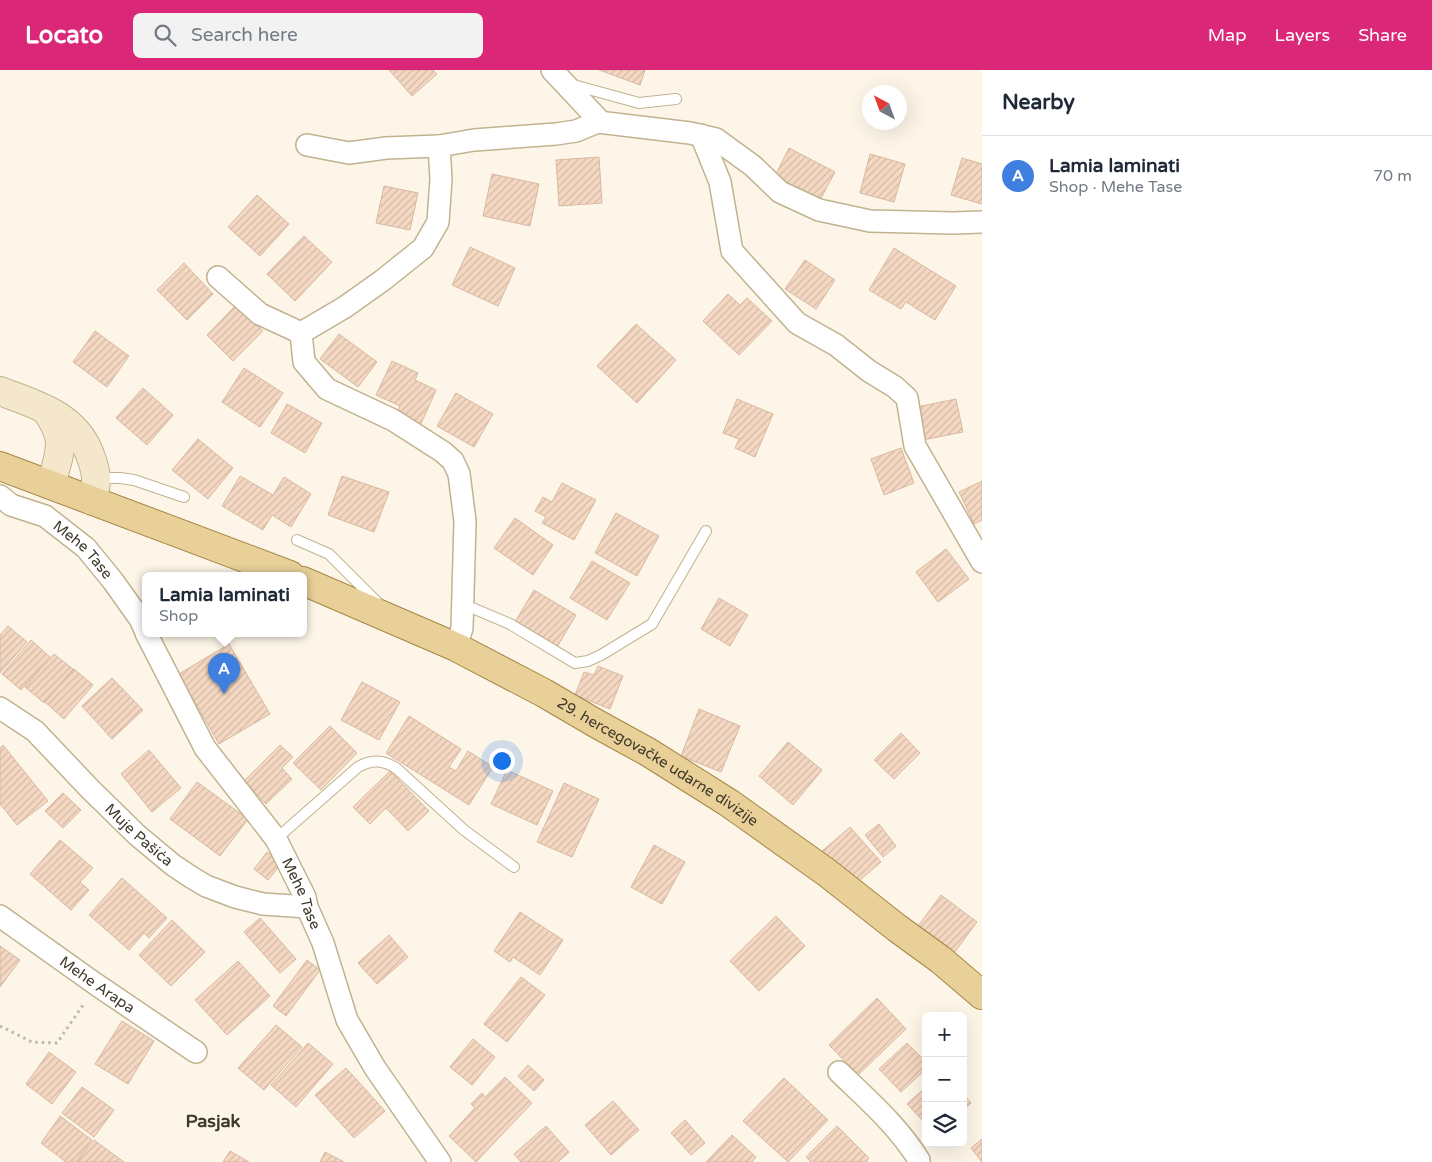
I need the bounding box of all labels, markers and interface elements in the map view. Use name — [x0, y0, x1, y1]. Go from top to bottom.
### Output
search box — [133, 13, 483, 58]
text: Locato — [25, 21, 103, 50]
icon: search — [151, 21, 179, 49]
text: Search here — [191, 24, 298, 46]
text: Map — [1208, 24, 1247, 46]
text: Layers — [1275, 24, 1330, 46]
text: Share — [1358, 24, 1407, 46]
north arrow — [862, 85, 907, 130]
text: Nearby — [1002, 90, 1075, 115]
text: Lamia laminati — [1049, 155, 1180, 177]
text: A — [1012, 166, 1024, 186]
text: 70 m — [1373, 166, 1412, 186]
text: Shop · Mehe Tase — [1049, 177, 1182, 197]
street label: Mehe Tase — [50, 517, 117, 583]
popup — [142, 572, 307, 637]
text: Lamia laminati — [159, 584, 290, 606]
text: Shop — [159, 606, 198, 626]
pin: A — [208, 653, 240, 694]
street label: 29. hercegovačke udarne divizije — [554, 694, 762, 830]
your location — [489, 748, 515, 774]
street label: Muje Pašića — [101, 800, 177, 870]
street label: Mehe Tase — [278, 855, 325, 932]
street label: Mehe Arapa — [56, 952, 138, 1017]
map controls — [922, 1012, 967, 1147]
button: + — [922, 1012, 967, 1057]
button: − — [922, 1057, 967, 1102]
button: layers — [922, 1102, 967, 1147]
district label: Pasjak — [186, 1110, 241, 1132]

